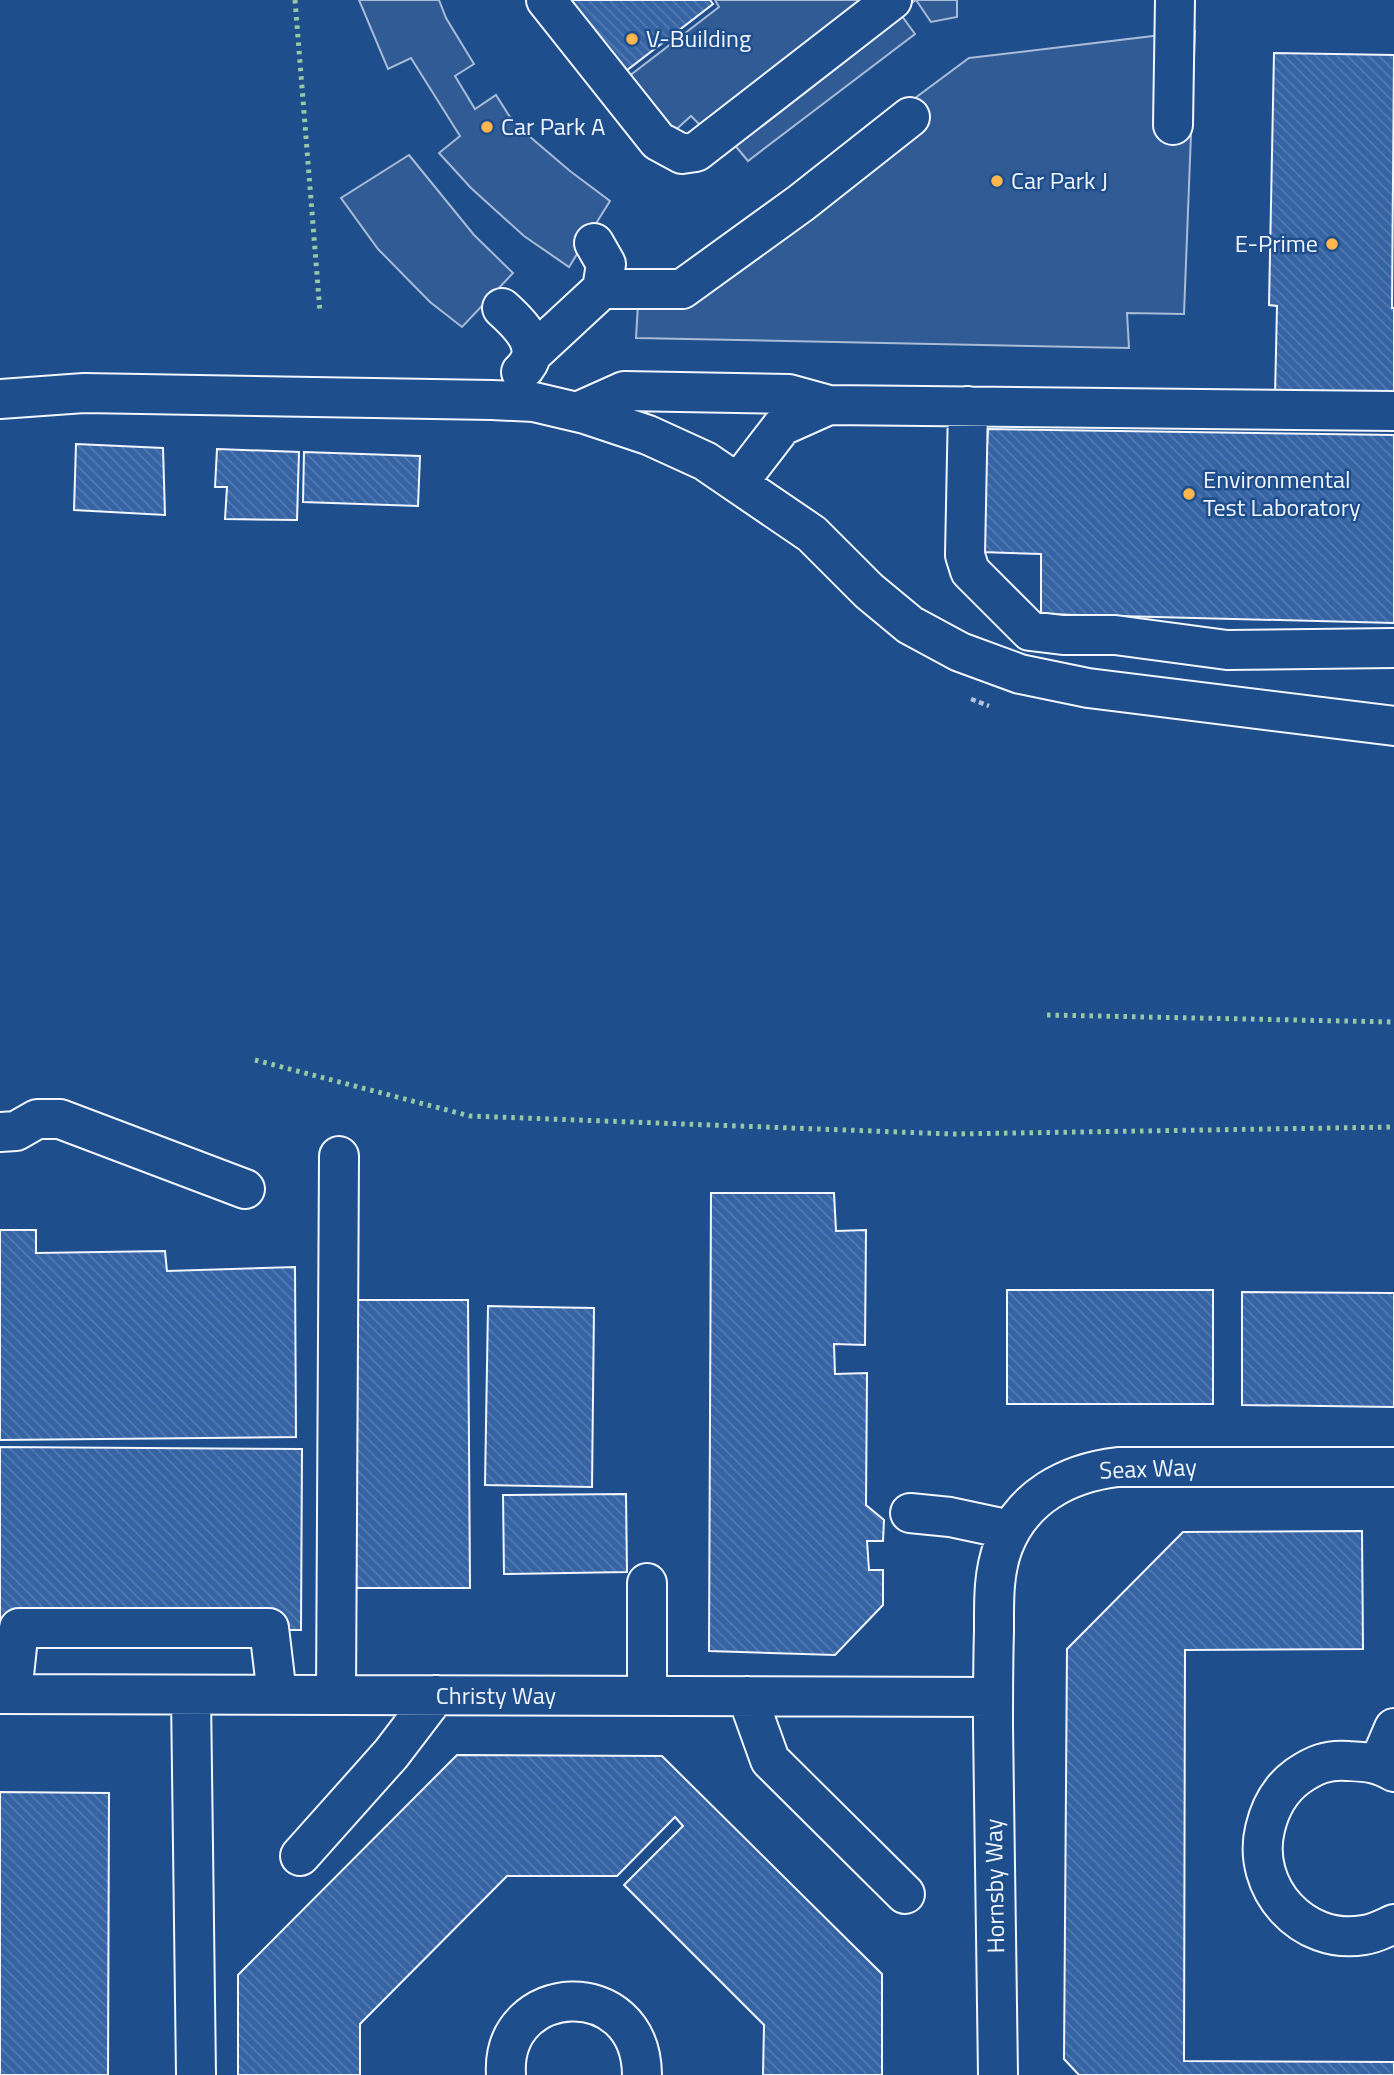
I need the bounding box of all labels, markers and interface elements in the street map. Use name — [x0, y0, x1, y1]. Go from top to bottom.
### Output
place label: V-Building — [646, 20, 751, 56]
marker: V-Building — [624, 31, 640, 47]
place label: Car Park A — [501, 108, 605, 144]
marker: Car Park A — [479, 119, 495, 135]
place label: Car Park J — [1011, 162, 1108, 198]
marker: Car Park J — [989, 173, 1005, 189]
place label: E-Prime — [1235, 225, 1318, 261]
marker: E-Prime — [1324, 236, 1340, 252]
place label: Environmental Test Laboratory — [1203, 461, 1361, 525]
marker: Environmental Test Laboratory — [1181, 486, 1197, 502]
street label: Seax Way — [1099, 1448, 1198, 1488]
street label: Christy Way — [436, 1677, 557, 1713]
street label: Hornsby Way — [975, 1818, 1013, 1954]

